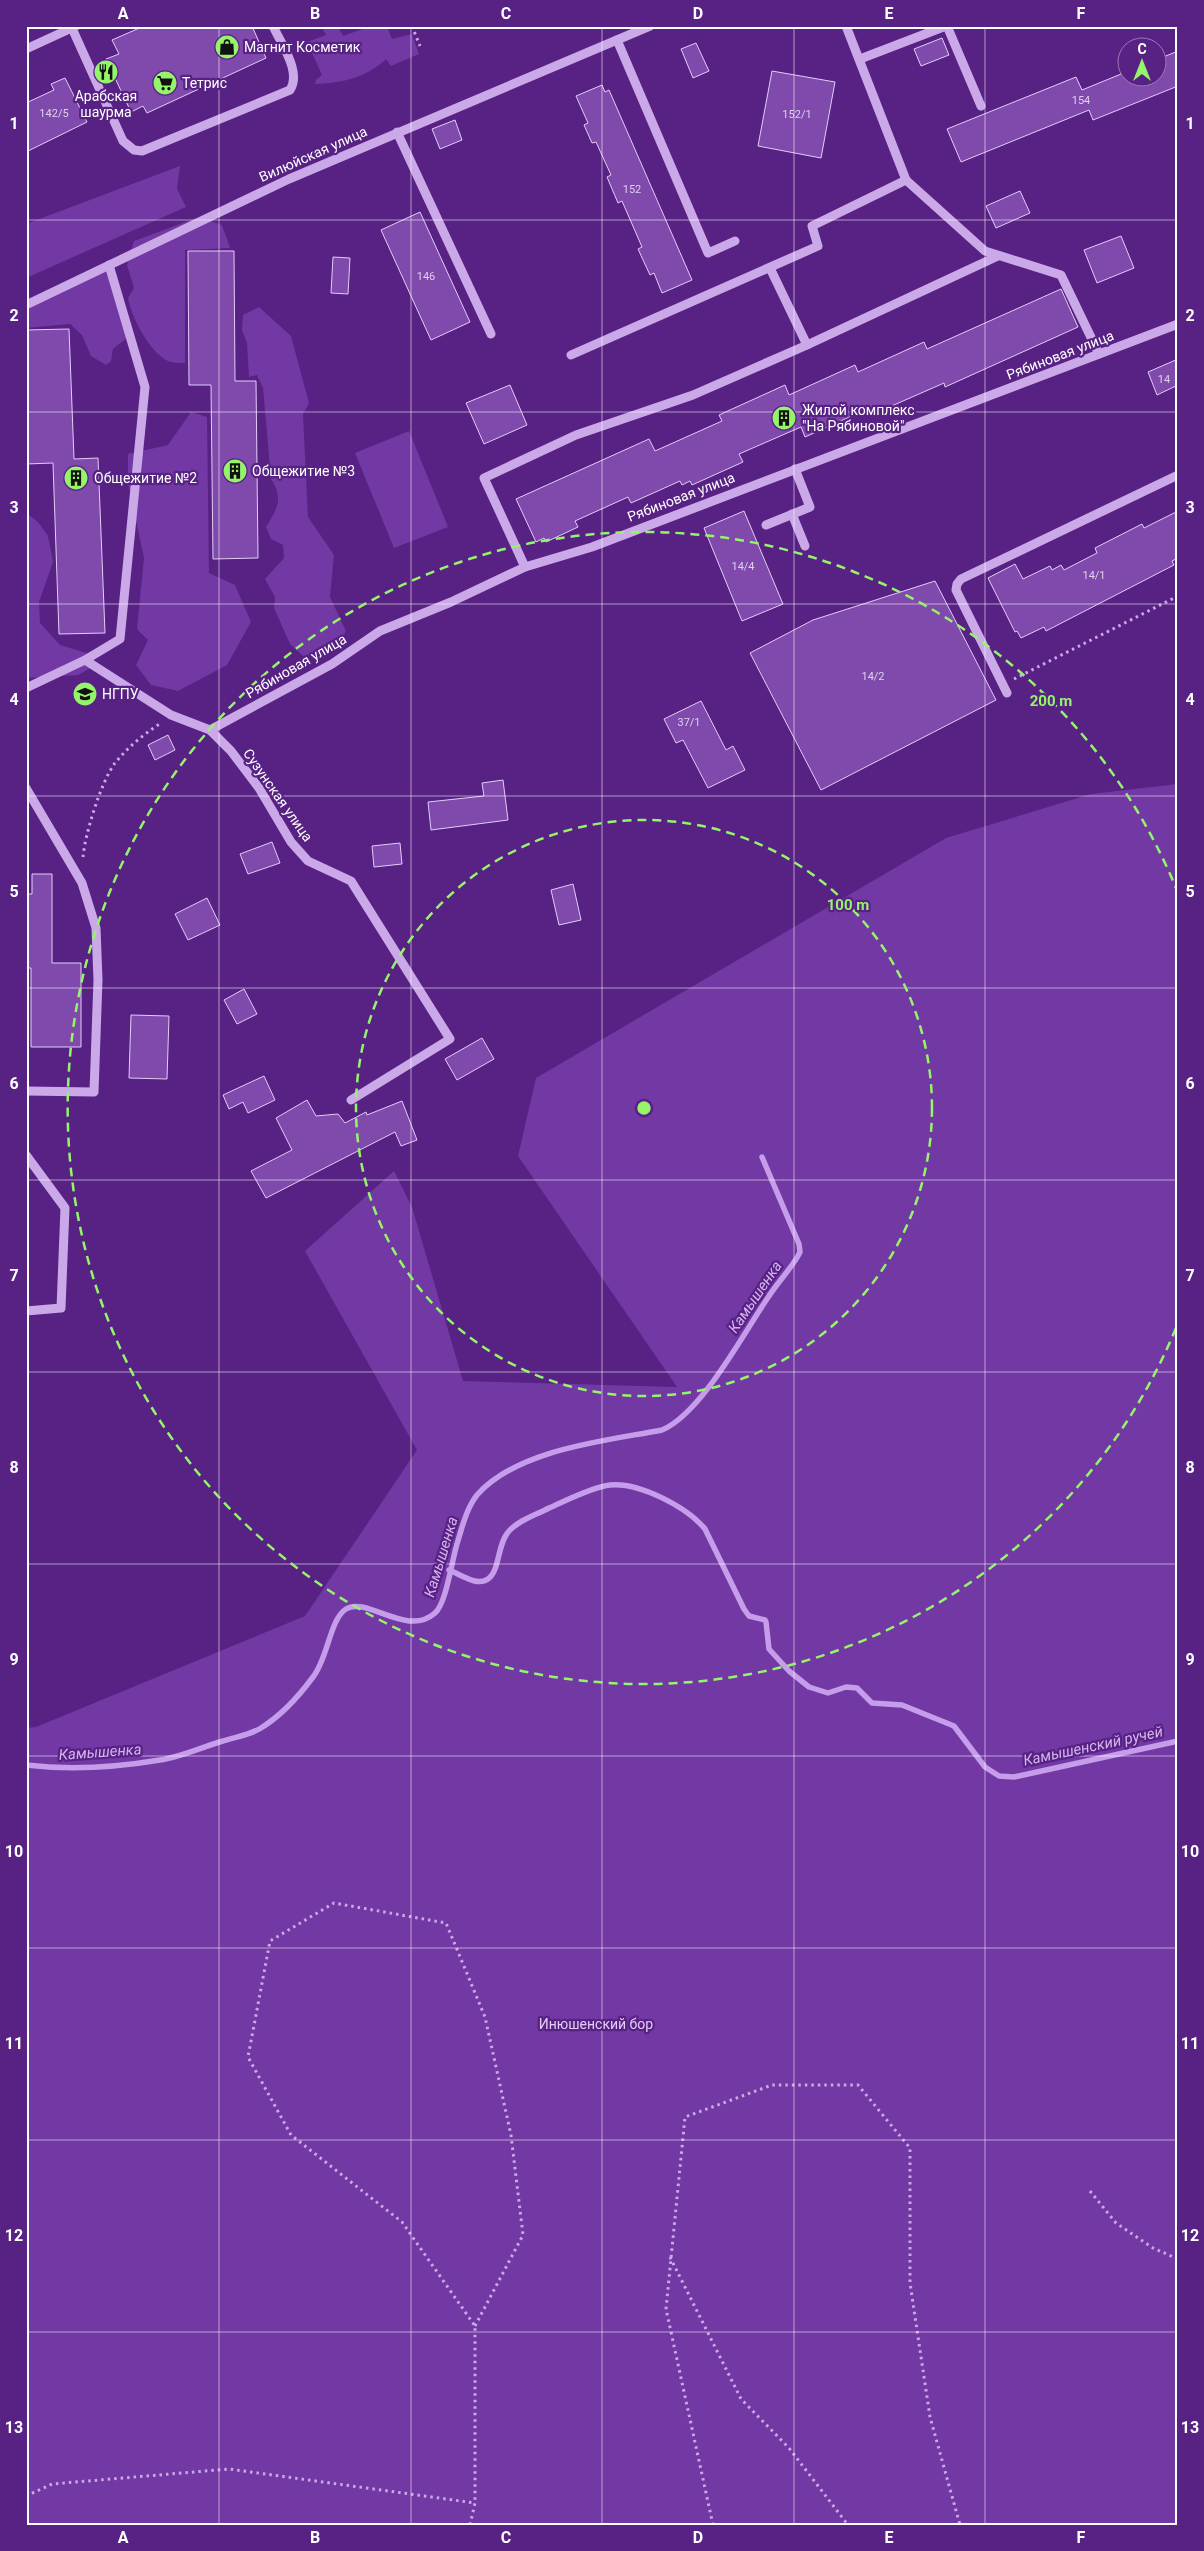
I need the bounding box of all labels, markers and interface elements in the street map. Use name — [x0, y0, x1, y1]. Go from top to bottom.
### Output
text: A — [118, 4, 129, 23]
text: B — [310, 4, 320, 23]
text: C — [501, 4, 511, 23]
text: D — [693, 4, 703, 23]
text: E — [885, 4, 894, 23]
text: F — [1077, 4, 1086, 23]
shop icon: Магнит Косметик — [214, 34, 240, 60]
north arrow — [1116, 38, 1166, 88]
place label: Магнит Косметик — [244, 39, 361, 55]
text: С — [1137, 41, 1147, 57]
restaurant icon: Арабская шаурма — [93, 59, 119, 85]
supermarket icon: Тетрис — [152, 70, 178, 96]
place label: Тетрис — [182, 75, 227, 91]
place label: Арабская шаурма — [75, 88, 137, 120]
house number: 154 — [1072, 94, 1090, 107]
house number: 142/5 — [39, 107, 69, 120]
house number: 152/1 — [782, 108, 812, 121]
text: 1 — [9, 114, 19, 133]
text: 1 — [1185, 114, 1195, 133]
street label: Вилюйская улица — [257, 123, 369, 185]
house number: 152 — [623, 183, 641, 196]
house number: 146 — [417, 270, 435, 283]
text: 2 — [9, 306, 19, 325]
text: 2 — [1185, 306, 1195, 325]
street label: Рябиновая улица — [1004, 327, 1116, 383]
house number: 14 — [1158, 373, 1170, 386]
place label: Жилой комплекс "На Рябиновой" — [802, 402, 915, 434]
building icon: Жилой комплекс "На Рябиновой" — [771, 405, 797, 431]
building icon: Общежитие №3 — [222, 458, 248, 484]
place label: Общежитие №3 — [252, 463, 355, 479]
building icon: Общежитие №2 — [63, 465, 89, 491]
street label: Рябиновая улица — [625, 469, 737, 525]
place label: Общежитие №2 — [94, 470, 197, 486]
text: 3 — [9, 498, 19, 517]
text: 3 — [1185, 498, 1195, 517]
house number: 14/4 — [731, 560, 755, 573]
house number: 14/1 — [1082, 569, 1106, 582]
street label: Рябиновая улица — [243, 631, 349, 701]
house number: 14/2 — [861, 670, 885, 683]
school or university icon: НГПУ — [72, 681, 98, 707]
place label: НГПУ — [102, 686, 139, 702]
text: 4 — [9, 690, 19, 709]
text: 4 — [1185, 690, 1195, 709]
text: 200 m — [1030, 692, 1072, 710]
house number: 37/1 — [677, 716, 701, 729]
street label: Сузунская улица — [240, 745, 316, 845]
text: 5 — [9, 882, 19, 901]
text: 5 — [1185, 882, 1195, 901]
text: 100 m — [827, 896, 869, 914]
text: 6 — [9, 1074, 19, 1093]
text: 6 — [1185, 1074, 1195, 1093]
centre of rings — [635, 1099, 653, 1117]
water label: Камышенка — [724, 1257, 786, 1336]
text: 7 — [9, 1266, 19, 1285]
text: 7 — [1185, 1266, 1195, 1285]
text: 8 — [9, 1458, 19, 1477]
text: 8 — [1185, 1458, 1195, 1477]
water label: Камышенка — [420, 1515, 462, 1599]
text: 9 — [9, 1650, 19, 1669]
text: 9 — [1185, 1650, 1195, 1669]
water label: Камышенский ручей — [1022, 1722, 1164, 1770]
water label: Камышенка — [58, 1740, 142, 1764]
text: 10 — [5, 1842, 23, 1861]
text: 10 — [1181, 1842, 1199, 1861]
park label: Инюшенский бор — [539, 2016, 653, 2032]
text: 11 — [5, 2034, 23, 2053]
text: 11 — [1181, 2034, 1199, 2053]
text: 12 — [5, 2226, 23, 2245]
text: 12 — [1181, 2226, 1199, 2245]
text: 13 — [5, 2418, 23, 2437]
text: 13 — [1181, 2418, 1199, 2437]
text: A — [118, 2528, 129, 2547]
text: B — [310, 2528, 320, 2547]
text: C — [501, 2528, 511, 2547]
text: D — [693, 2528, 703, 2547]
text: E — [885, 2528, 894, 2547]
text: F — [1077, 2528, 1086, 2547]

